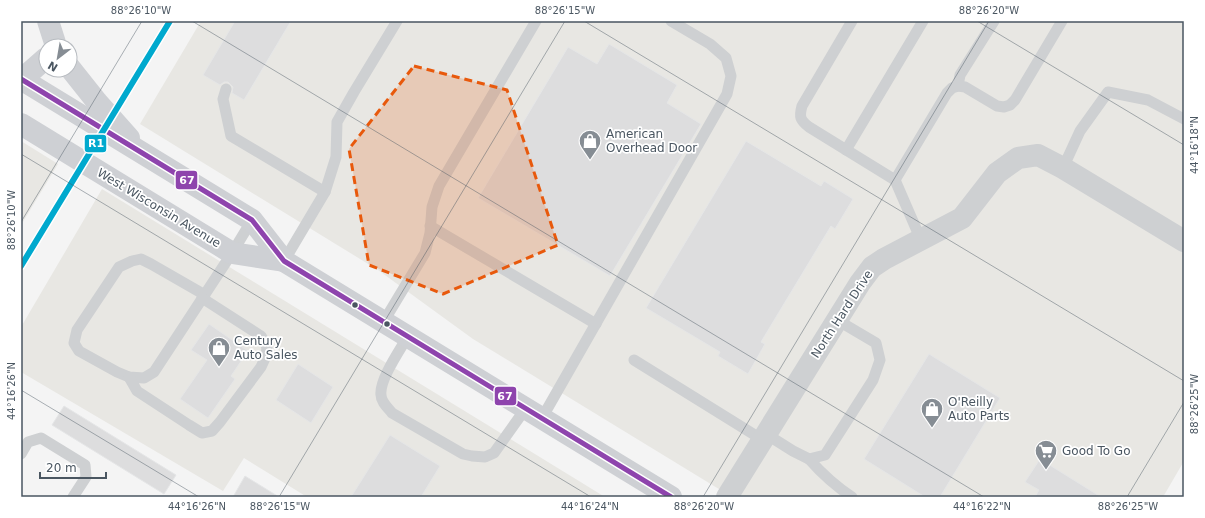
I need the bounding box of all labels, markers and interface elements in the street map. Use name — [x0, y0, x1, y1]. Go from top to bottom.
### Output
text: 88°26'10"W — [111, 5, 171, 16]
text: 88°26'15"W — [535, 5, 595, 16]
text: 88°26'20"W — [959, 5, 1019, 16]
north arrow — [38, 38, 78, 78]
text: N — [46, 58, 60, 74]
text: 44°16'18"N — [1189, 116, 1200, 174]
place label: American Overhead Door — [606, 127, 697, 155]
shop icon: American Overhead Door — [577, 128, 603, 161]
line badge: R1 — [84, 134, 107, 153]
text: R1 — [88, 137, 104, 150]
street label: West Wisconsin Avenue — [95, 166, 223, 250]
line badge: 67 — [175, 170, 198, 190]
text: 67 — [179, 174, 195, 187]
text: 88°26'10"W — [6, 190, 17, 250]
street label: North Hard Drive — [808, 267, 876, 361]
unlabelled marker — [350, 300, 360, 310]
unlabelled marker — [382, 319, 392, 329]
place label: Century Auto Sales — [234, 334, 298, 362]
shop icon: Century Auto Sales — [206, 335, 232, 368]
text: 44°16'26"N — [6, 362, 17, 420]
text: 88°26'25"W — [1189, 374, 1200, 434]
line badge: 67 — [494, 386, 517, 406]
text: 67 — [497, 390, 513, 403]
place label: O'Reilly Auto Parts — [948, 395, 1010, 423]
shop icon: O'Reilly Auto Parts — [919, 396, 945, 429]
supermarket icon: Good To Go — [1033, 438, 1059, 471]
place label: Good To Go — [1062, 444, 1131, 458]
scale bar — [40, 454, 106, 480]
text: 20 m — [46, 461, 77, 475]
text: 44°16'26"N — [168, 501, 226, 512]
text: 88°26'15"W — [250, 501, 310, 512]
text: 44°16'24"N — [561, 501, 619, 512]
text: 88°26'20"W — [674, 501, 734, 512]
text: 44°16'22"N — [953, 501, 1011, 512]
text: 88°26'25"W — [1098, 501, 1158, 512]

